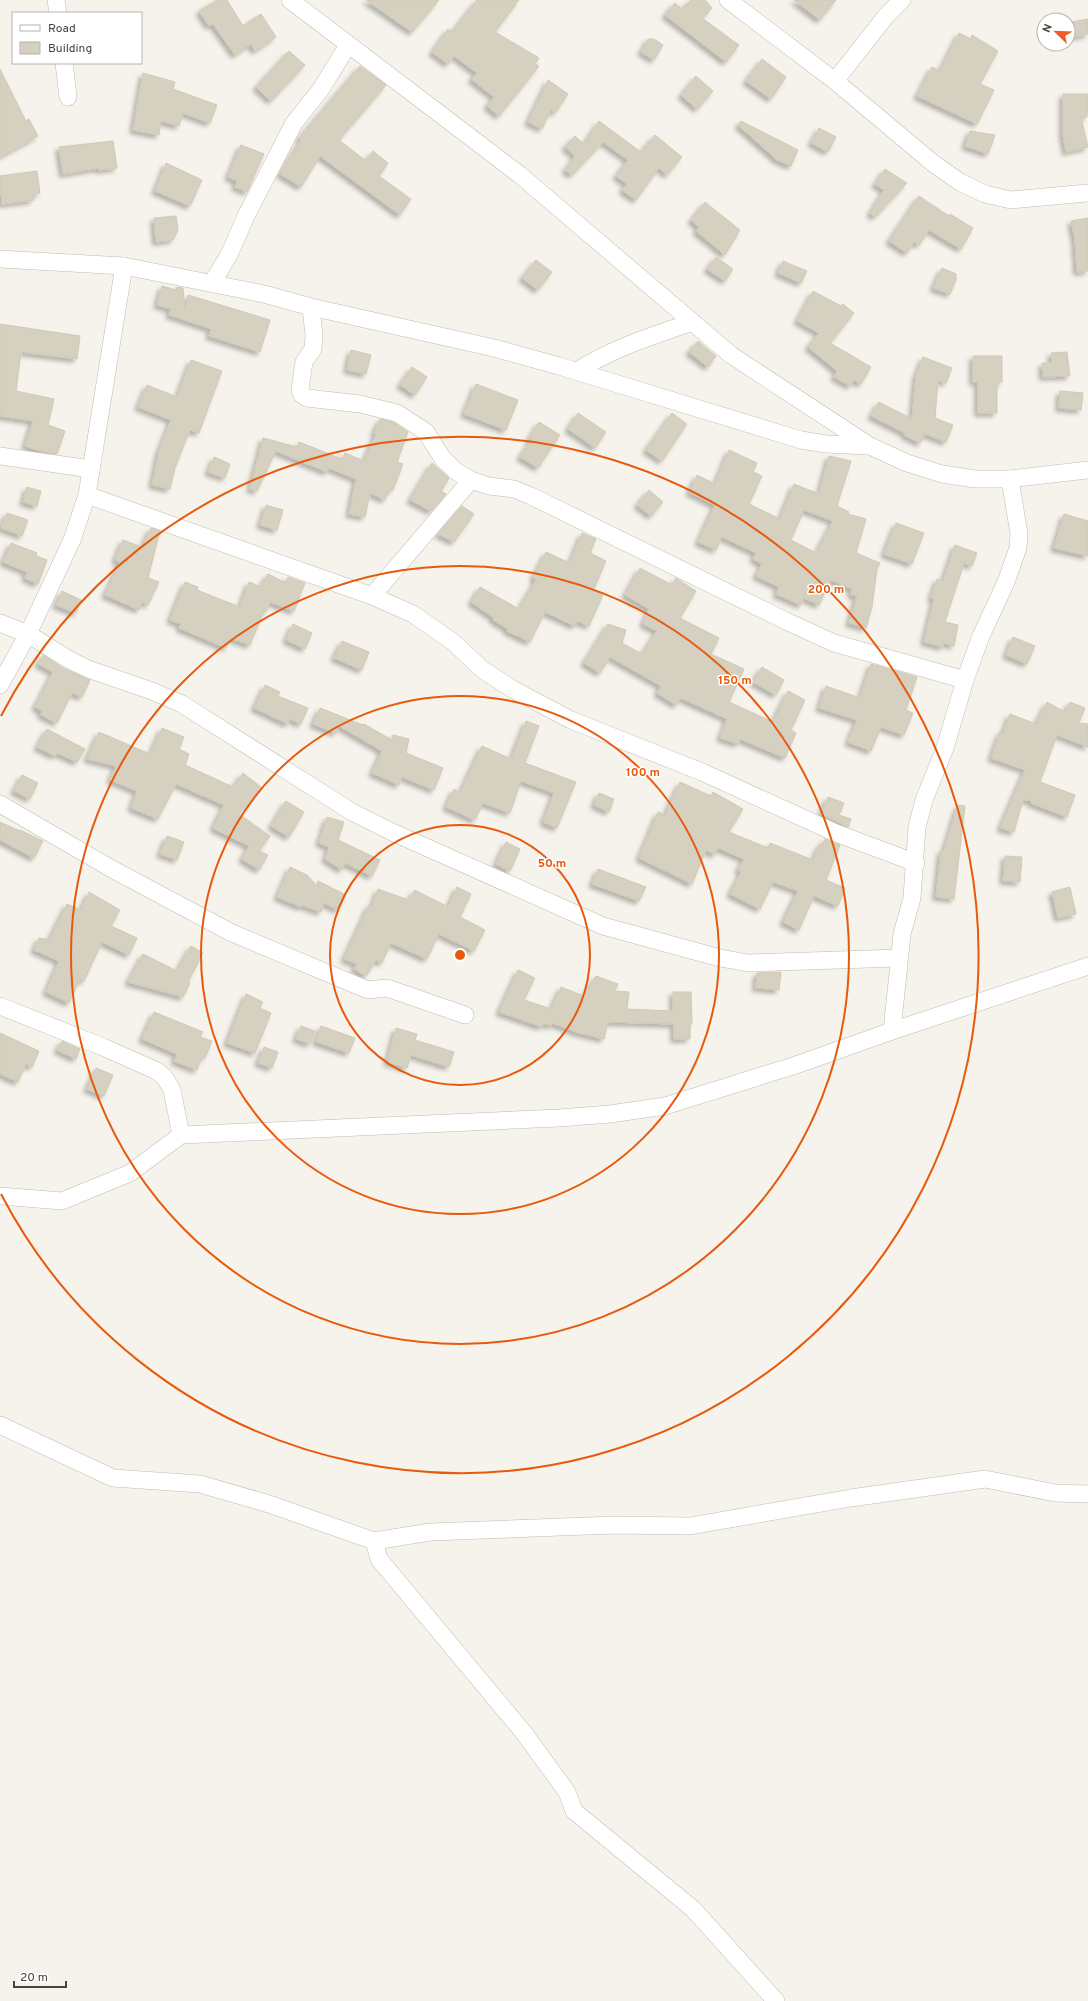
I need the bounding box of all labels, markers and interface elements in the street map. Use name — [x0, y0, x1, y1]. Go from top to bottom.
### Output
legend — [12, 12, 142, 64]
north arrow — [1036, 12, 1076, 52]
text: Road — [48, 21, 76, 37]
text: N — [1040, 22, 1056, 35]
text: Building — [48, 41, 92, 57]
text: 200 m — [808, 582, 844, 598]
text: 150 m — [718, 673, 752, 689]
text: 100 m — [626, 765, 660, 781]
text: 50 m — [538, 856, 566, 872]
centre of rings — [453, 948, 467, 962]
scale bar — [14, 1963, 66, 1989]
text: 20 m — [20, 1970, 48, 1986]

